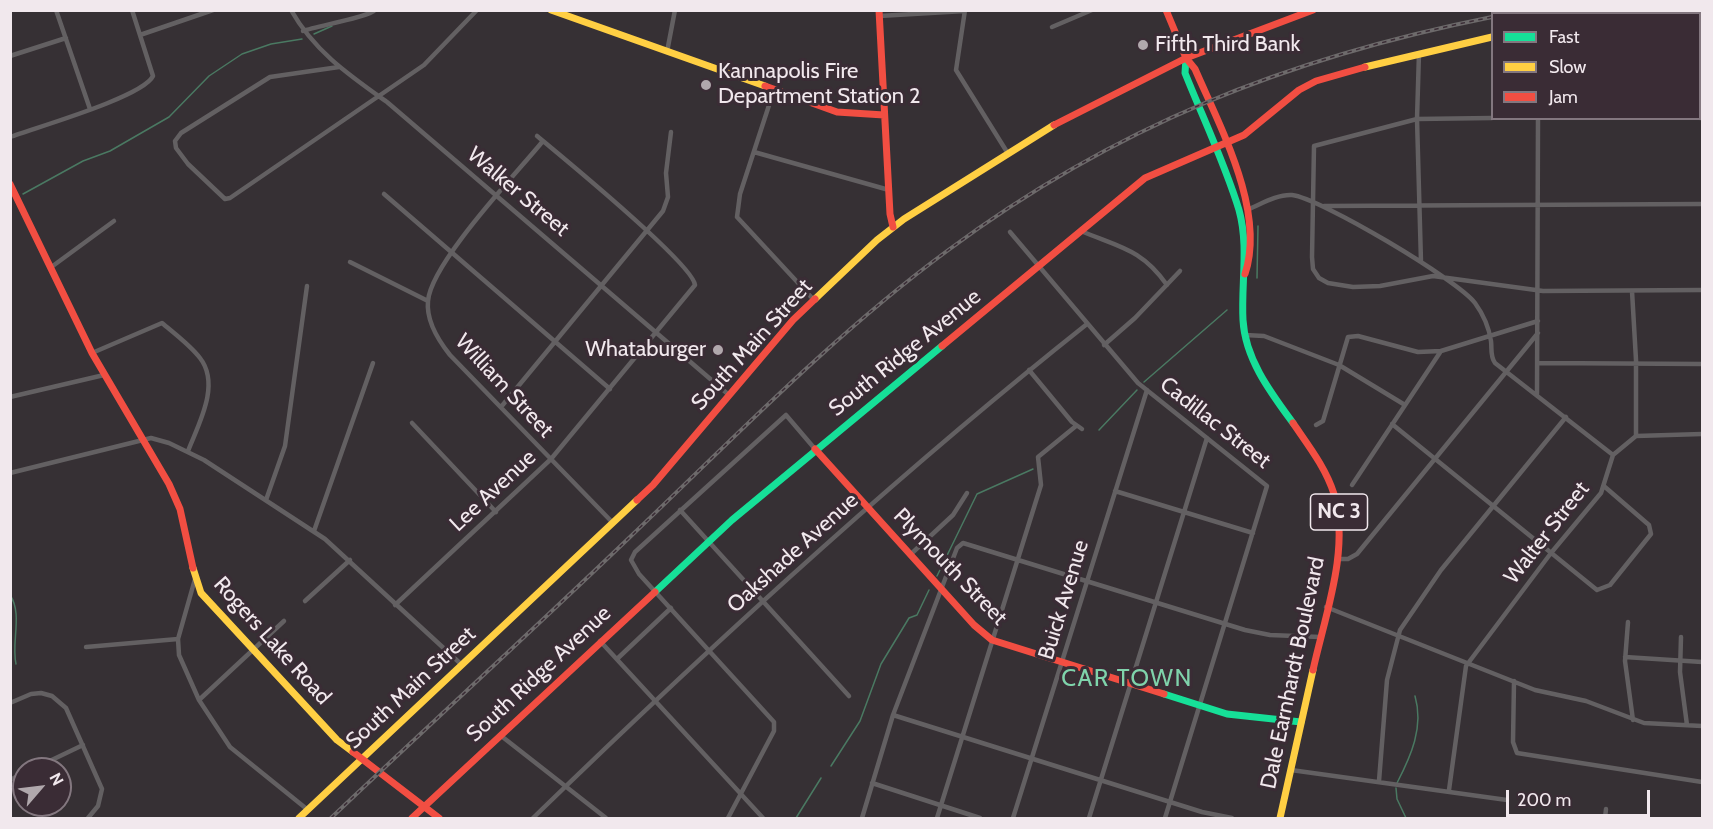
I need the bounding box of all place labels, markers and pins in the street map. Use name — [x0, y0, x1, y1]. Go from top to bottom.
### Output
place label: Fifth Third Bank — [1155, 32, 1300, 58]
marker: Fifth Third Bank — [1136, 38, 1150, 52]
place label: Kannapolis Fire Department Station 2 — [718, 59, 921, 110]
marker: Kannapolis Fire Department Station 2 — [699, 78, 713, 92]
place label: Whataburger — [585, 337, 706, 363]
marker: Whataburger — [711, 343, 725, 357]

